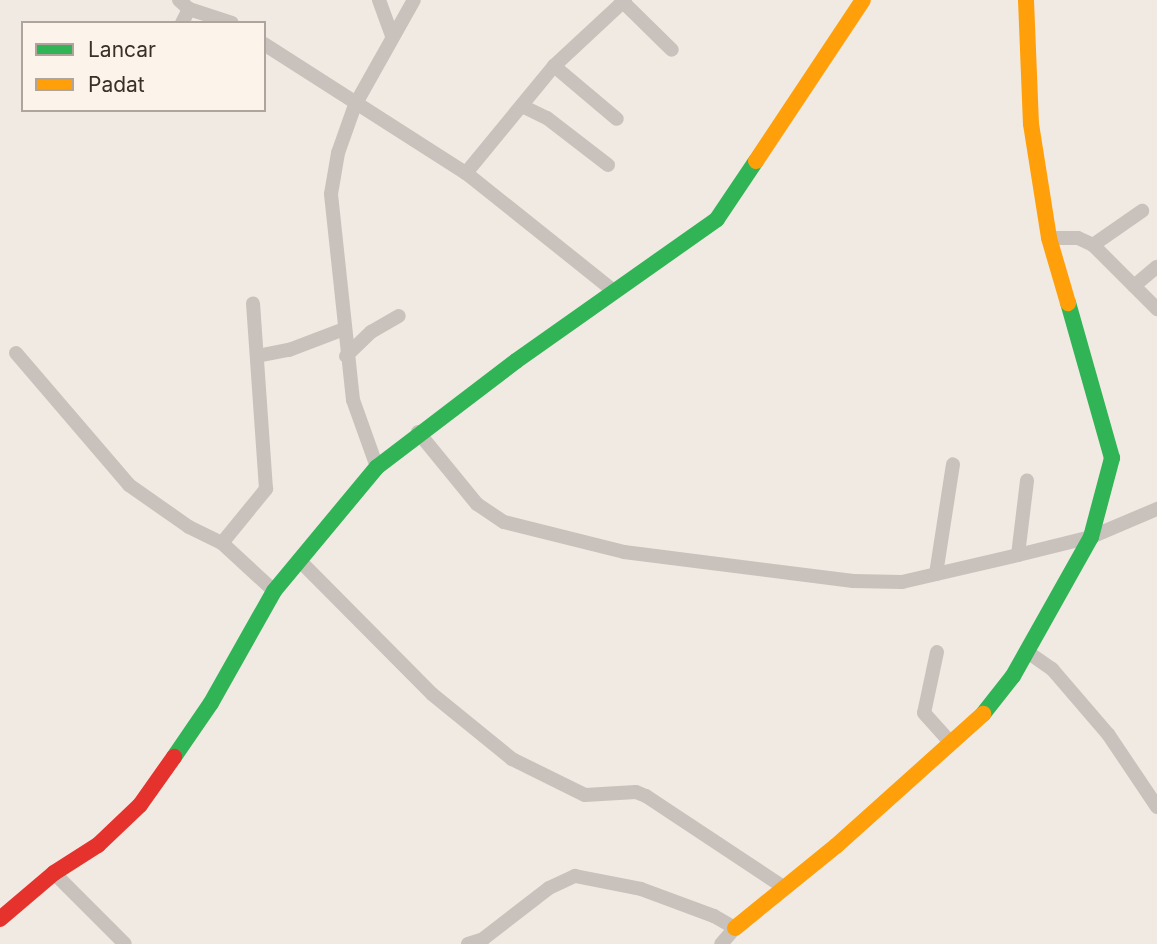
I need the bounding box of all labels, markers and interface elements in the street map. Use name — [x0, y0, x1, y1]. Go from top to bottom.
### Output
legend — [21, 21, 266, 112]
text: Lancar — [88, 37, 156, 62]
text: Padat — [88, 72, 145, 97]

